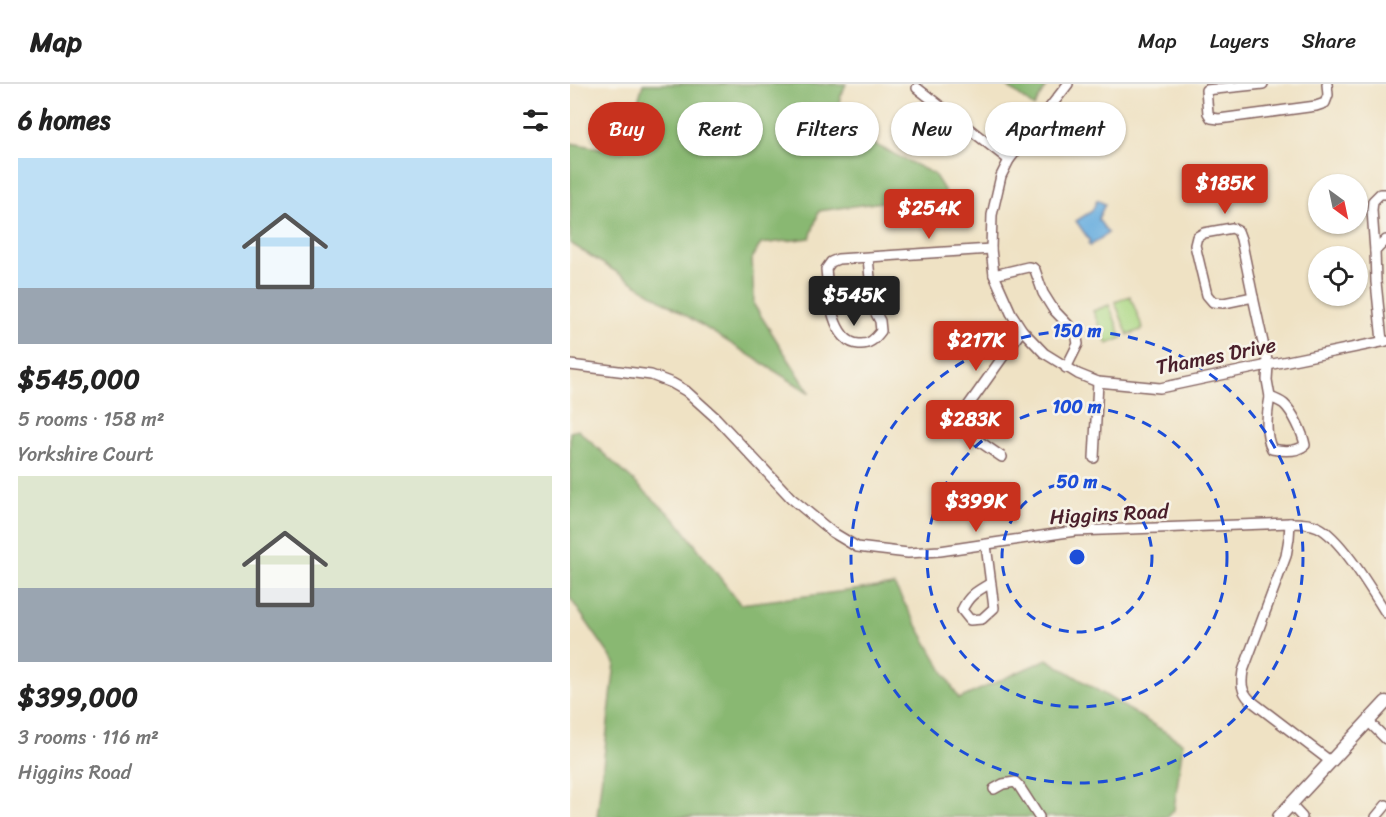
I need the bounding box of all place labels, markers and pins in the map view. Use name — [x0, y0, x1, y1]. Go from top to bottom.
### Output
pin: $185K — [1183, 164, 1267, 215]
pin: $254K — [887, 189, 971, 240]
pin: $545K — [812, 276, 896, 327]
pin: $217K — [934, 321, 1018, 372]
pin: $283K — [928, 400, 1012, 451]
pin: $399K — [934, 482, 1018, 533]
centre of rings — [1067, 547, 1087, 567]

